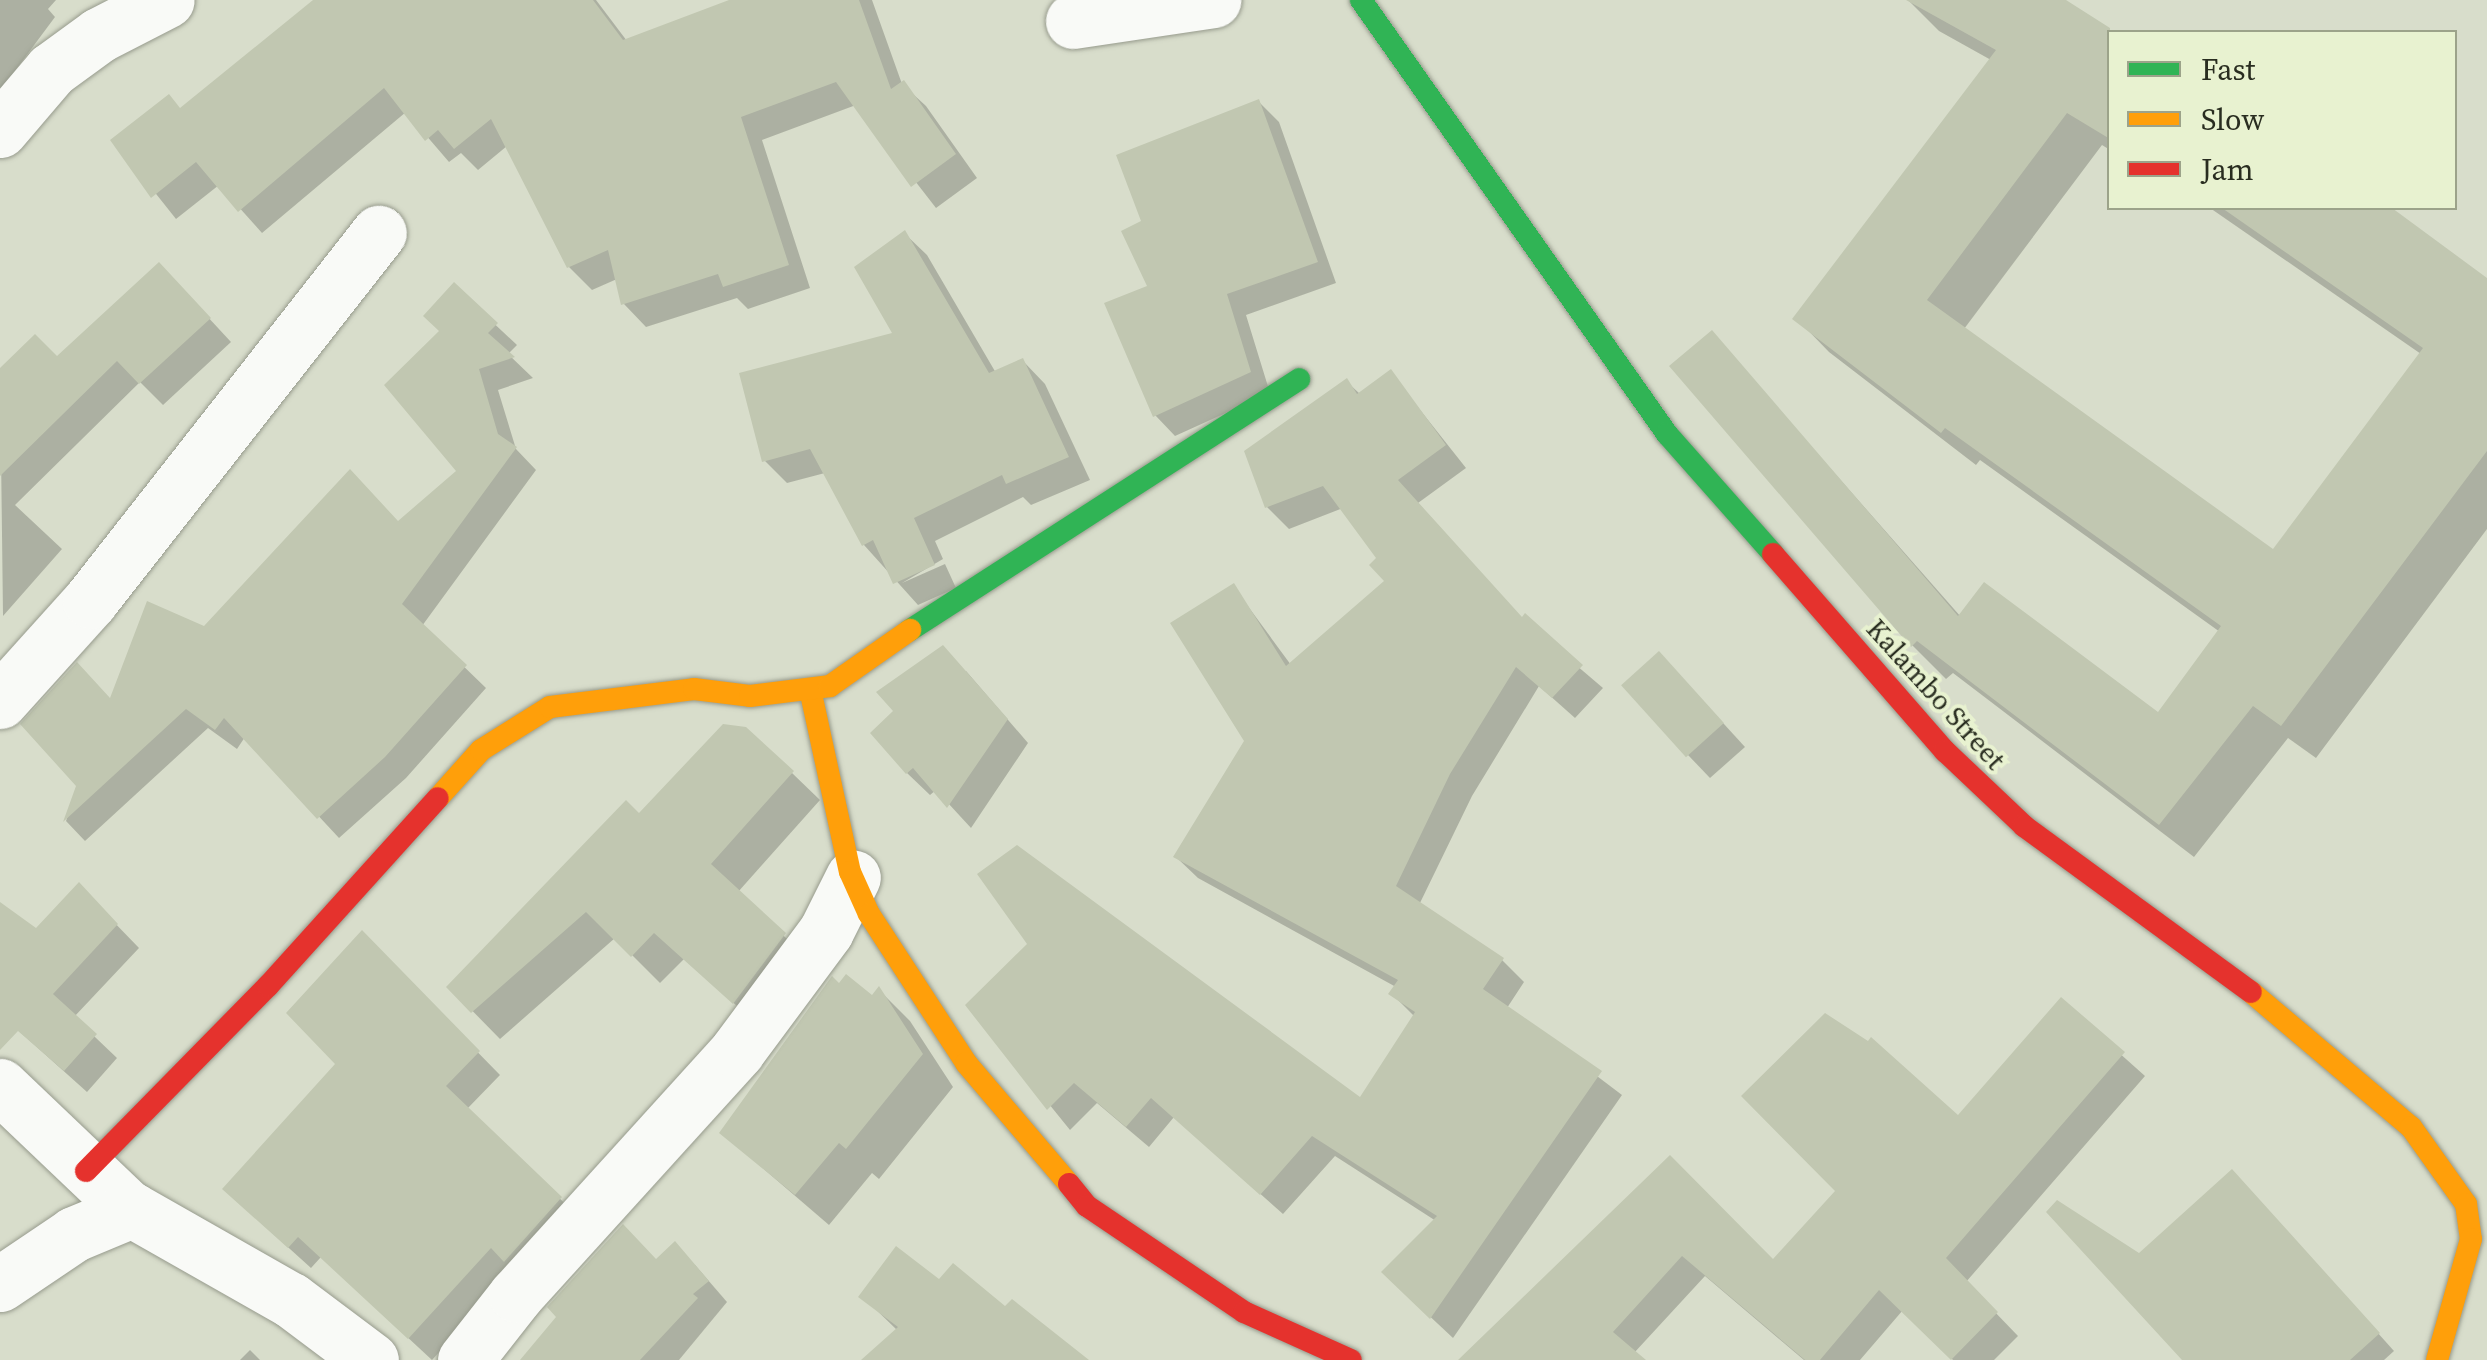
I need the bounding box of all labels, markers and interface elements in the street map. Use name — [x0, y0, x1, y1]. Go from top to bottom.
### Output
legend — [2107, 30, 2457, 210]
text: Fast — [2201, 49, 2255, 90]
text: Slow — [2201, 99, 2264, 140]
text: Jam — [2201, 149, 2254, 190]
street label: Kalambo Street — [1860, 612, 2012, 776]

